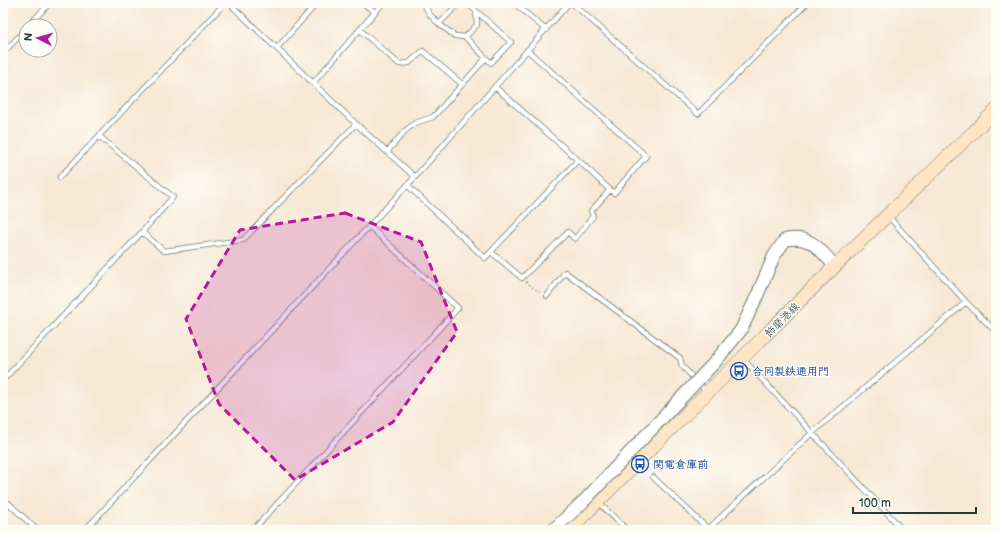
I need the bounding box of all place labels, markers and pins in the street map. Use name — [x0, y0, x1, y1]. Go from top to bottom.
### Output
bus stop icon: 合同製鉄通用門 — [729, 361, 749, 381]
place label: 合同製鉄通用門 — [752, 365, 829, 378]
bus stop icon: 関電倉庫前 — [630, 454, 650, 474]
place label: 関電倉庫前 — [653, 458, 708, 471]

